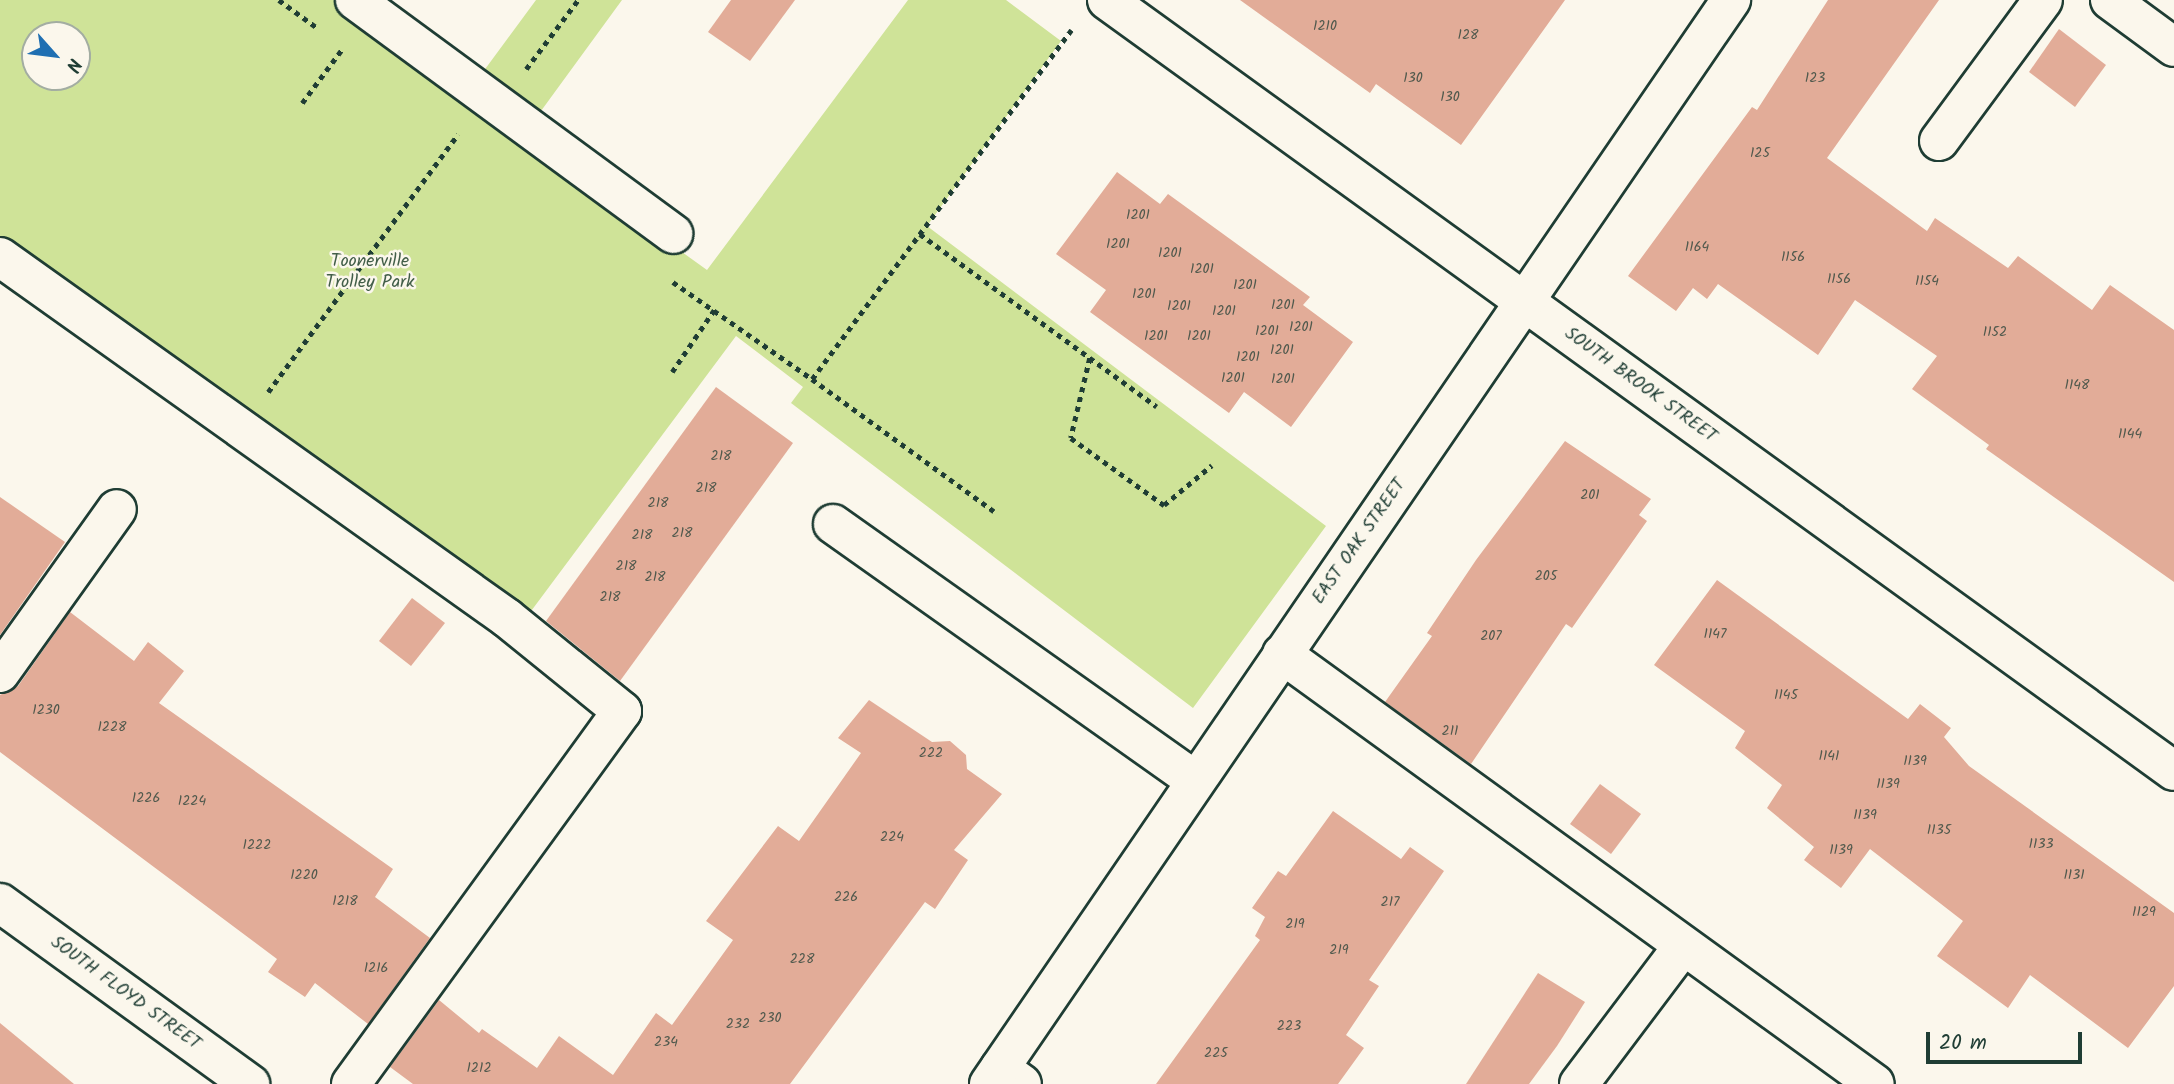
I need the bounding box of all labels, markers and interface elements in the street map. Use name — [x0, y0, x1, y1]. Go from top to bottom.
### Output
house number: 1210 — [1313, 18, 1337, 34]
north arrow — [21, 21, 91, 91]
house number: 128 — [1458, 27, 1478, 43]
text: N — [57, 53, 89, 77]
house number: 130 — [1403, 70, 1423, 86]
house number: 123 — [1805, 70, 1825, 86]
house number: 130 — [1440, 89, 1460, 105]
house number: 125 — [1750, 145, 1770, 161]
house number: 1201 — [1126, 207, 1150, 223]
house number: 1201 — [1106, 236, 1130, 252]
house number: 1164 — [1685, 239, 1709, 255]
house number: 1201 — [1158, 245, 1182, 261]
house number: 1156 — [1781, 249, 1805, 265]
park label: Toonerville Trolley Park — [326, 252, 414, 294]
house number: 1201 — [1190, 261, 1214, 277]
house number: 1156 — [1827, 271, 1851, 287]
house number: 1154 — [1915, 273, 1939, 289]
house number: 1201 — [1233, 277, 1257, 293]
house number: 1201 — [1132, 286, 1156, 302]
house number: 1201 — [1271, 297, 1295, 313]
house number: 1201 — [1167, 298, 1191, 314]
house number: 1201 — [1212, 303, 1236, 319]
house number: 1201 — [1289, 319, 1313, 335]
house number: 1201 — [1255, 323, 1279, 339]
street label: SOUTH BROOK STREET — [1560, 324, 1720, 448]
house number: 1152 — [1983, 324, 2007, 340]
house number: 1201 — [1144, 328, 1168, 344]
house number: 1201 — [1187, 328, 1211, 344]
house number: 1201 — [1270, 342, 1294, 358]
house number: 1201 — [1236, 349, 1260, 365]
house number: 1201 — [1221, 370, 1245, 386]
house number: 1201 — [1271, 371, 1295, 387]
house number: 1148 — [2065, 377, 2089, 393]
house number: 1144 — [2118, 426, 2142, 442]
house number: 218 — [711, 448, 731, 464]
street label: EAST OAK STREET — [1309, 475, 1411, 609]
house number: 218 — [696, 480, 716, 496]
house number: 201 — [1580, 487, 1600, 503]
house number: 218 — [648, 495, 668, 511]
house number: 218 — [672, 525, 692, 541]
house number: 218 — [632, 527, 652, 543]
house number: 218 — [616, 558, 636, 574]
house number: 205 — [1535, 568, 1557, 584]
house number: 218 — [645, 569, 665, 585]
house number: 218 — [600, 589, 620, 605]
house number: 1147 — [1704, 626, 1726, 642]
house number: 207 — [1480, 628, 1502, 644]
house number: 1145 — [1774, 687, 1798, 703]
house number: 1230 — [32, 702, 60, 718]
house number: 1228 — [97, 719, 127, 735]
house number: 211 — [1442, 723, 1458, 739]
house number: 222 — [919, 745, 943, 761]
house number: 1141 — [1819, 748, 1839, 764]
house number: 1139 — [1903, 753, 1927, 769]
house number: 1139 — [1876, 776, 1900, 792]
house number: 1226 — [132, 790, 160, 806]
house number: 1224 — [178, 793, 206, 809]
house number: 1139 — [1853, 807, 1877, 823]
house number: 1135 — [1927, 822, 1951, 838]
house number: 224 — [880, 829, 904, 845]
house number: 1133 — [2029, 836, 2053, 852]
house number: 1222 — [243, 837, 271, 853]
house number: 1139 — [1829, 842, 1853, 858]
house number: 1220 — [290, 867, 318, 883]
house number: 1131 — [2063, 867, 2085, 883]
house number: 226 — [834, 889, 858, 905]
house number: 1218 — [332, 893, 358, 909]
house number: 217 — [1381, 894, 1399, 910]
house number: 1129 — [2132, 904, 2156, 920]
house number: 219 — [1285, 916, 1305, 932]
street label: SOUTH FLOYD STREET — [46, 932, 204, 1056]
house number: 219 — [1329, 942, 1349, 958]
house number: 228 — [790, 951, 814, 967]
house number: 1216 — [364, 960, 388, 976]
house number: 230 — [758, 1010, 782, 1026]
house number: 232 — [726, 1016, 750, 1032]
house number: 223 — [1277, 1018, 1301, 1034]
scale bar — [1929, 1018, 2085, 1062]
text: 20 m — [1939, 1027, 1987, 1060]
house number: 234 — [654, 1034, 678, 1050]
house number: 225 — [1204, 1045, 1228, 1061]
house number: 1212 — [466, 1060, 492, 1076]

